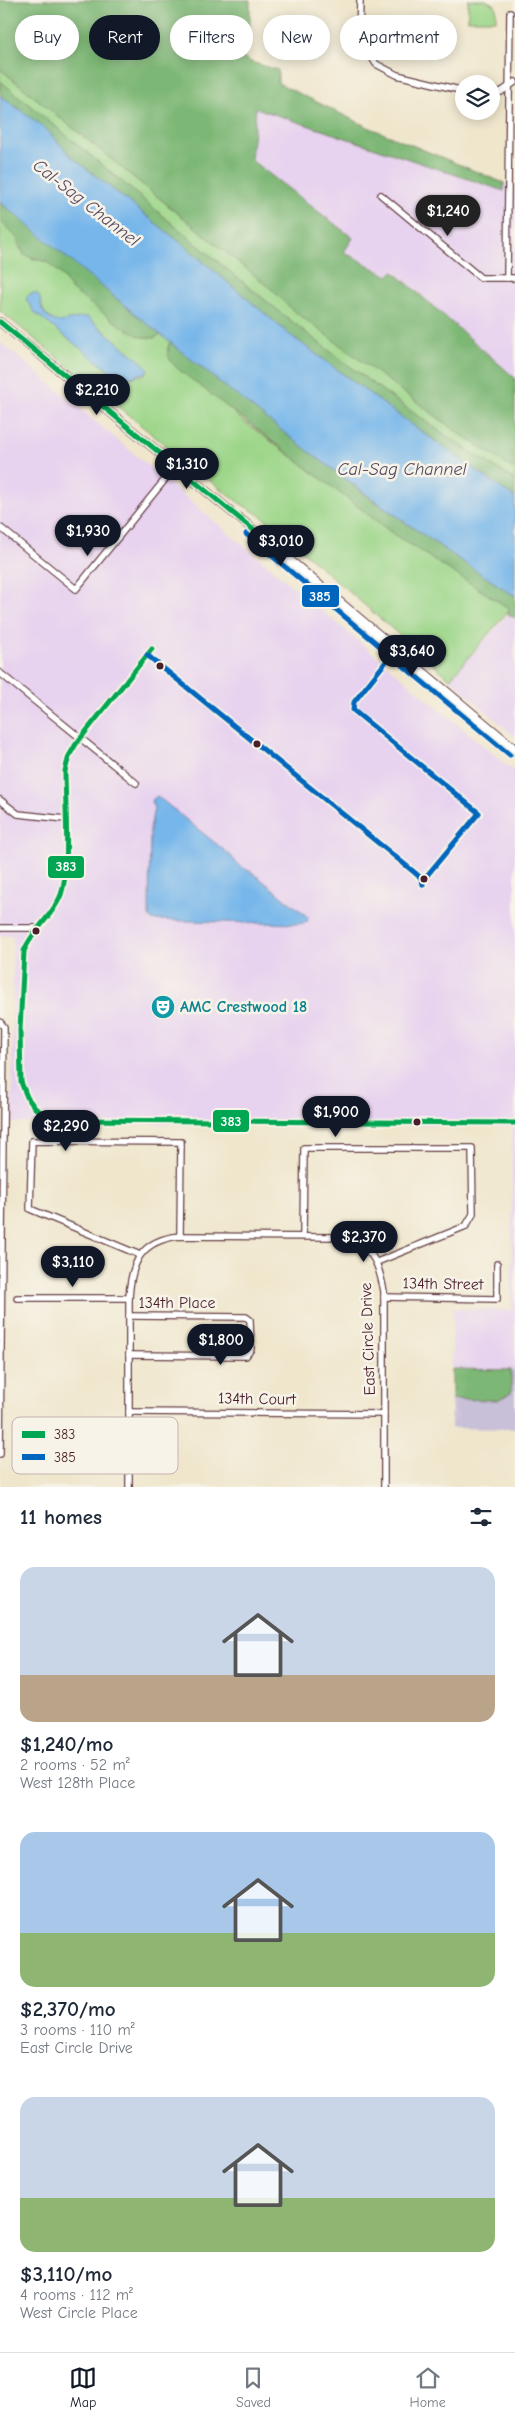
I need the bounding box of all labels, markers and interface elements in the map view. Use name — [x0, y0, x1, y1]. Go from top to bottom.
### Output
chip: Buy — [15, 15, 79, 60]
chip: Rent — [89, 15, 160, 60]
chip: Filters — [170, 15, 253, 60]
chip: New — [263, 15, 330, 60]
chip: Apartment — [340, 15, 457, 60]
map controls — [455, 75, 500, 120]
button: layers — [455, 75, 500, 120]
water label: Cal-Sag Channel — [29, 155, 144, 252]
pin: $1,240 — [407, 194, 489, 237]
text: $1,240 — [426, 202, 470, 220]
pin: $2,210 — [56, 374, 138, 416]
text: $2,210 — [75, 381, 119, 399]
pin: $1,310 — [146, 448, 228, 490]
text: $1,310 — [166, 455, 208, 473]
water label: Cal-Sag Channel — [337, 459, 468, 480]
pin: $1,930 — [47, 514, 129, 557]
text: $1,930 — [66, 522, 110, 540]
pin: $3,010 — [240, 524, 322, 567]
text: $3,010 — [258, 532, 304, 550]
line badge: 385 — [301, 584, 340, 608]
text: 385 — [309, 588, 331, 605]
pin: $3,640 — [371, 634, 453, 677]
text: $3,640 — [389, 642, 435, 660]
unlabelled marker — [155, 661, 165, 671]
unlabelled marker — [252, 739, 262, 749]
line badge: 383 — [47, 855, 85, 879]
text: 383 — [56, 858, 77, 875]
unlabelled marker — [419, 874, 429, 884]
unlabelled marker — [31, 926, 41, 936]
theatre icon: AMC Crestwood 18 — [150, 994, 176, 1020]
place label: AMC Crestwood 18 — [180, 998, 307, 1016]
pin: $1,900 — [295, 1096, 377, 1138]
text: $1,900 — [313, 1103, 359, 1121]
line badge: 383 — [212, 1109, 250, 1133]
pin: $2,290 — [25, 1110, 107, 1152]
text: 383 — [221, 1113, 242, 1130]
text: $2,290 — [43, 1117, 89, 1135]
unlabelled marker — [412, 1117, 422, 1127]
pin: $2,370 — [323, 1220, 405, 1263]
text: $2,370 — [342, 1228, 386, 1246]
pin: $3,110 — [32, 1246, 114, 1288]
text: $3,110 — [52, 1253, 94, 1271]
street label: 134th Street — [402, 1274, 484, 1294]
street label: East Circle Drive — [357, 1282, 379, 1396]
street label: 134th Place — [138, 1294, 216, 1312]
pin: $1,800 — [180, 1324, 262, 1366]
text: $1,800 — [198, 1331, 244, 1349]
street label: 134th Court — [218, 1389, 297, 1409]
legend — [12, 1417, 178, 1474]
text: 383 — [54, 1426, 75, 1443]
text: 385 — [54, 1449, 76, 1466]
icon: filters — [467, 1503, 495, 1531]
text: 11 homes — [20, 1505, 102, 1529]
icon: home — [213, 1600, 303, 1690]
text: $1,240/mo — [20, 1732, 113, 1756]
text: 2 rooms · 52 m² — [20, 1756, 130, 1774]
text: West 128th Place — [20, 1774, 135, 1792]
icon: home — [213, 1865, 303, 1955]
text: $2,370/mo — [20, 1997, 116, 2021]
text: 3 rooms · 110 m² — [20, 2021, 135, 2039]
text: East Circle Drive — [20, 2039, 133, 2057]
icon: home — [213, 2130, 303, 2220]
text: $3,110/mo — [20, 2262, 112, 2286]
text: 4 rooms · 112 m² — [20, 2286, 133, 2304]
text: West Circle Place — [20, 2304, 138, 2322]
tab: Map — [69, 2364, 97, 2411]
tab: Saved — [236, 2364, 271, 2411]
tab: Home — [410, 2364, 446, 2411]

